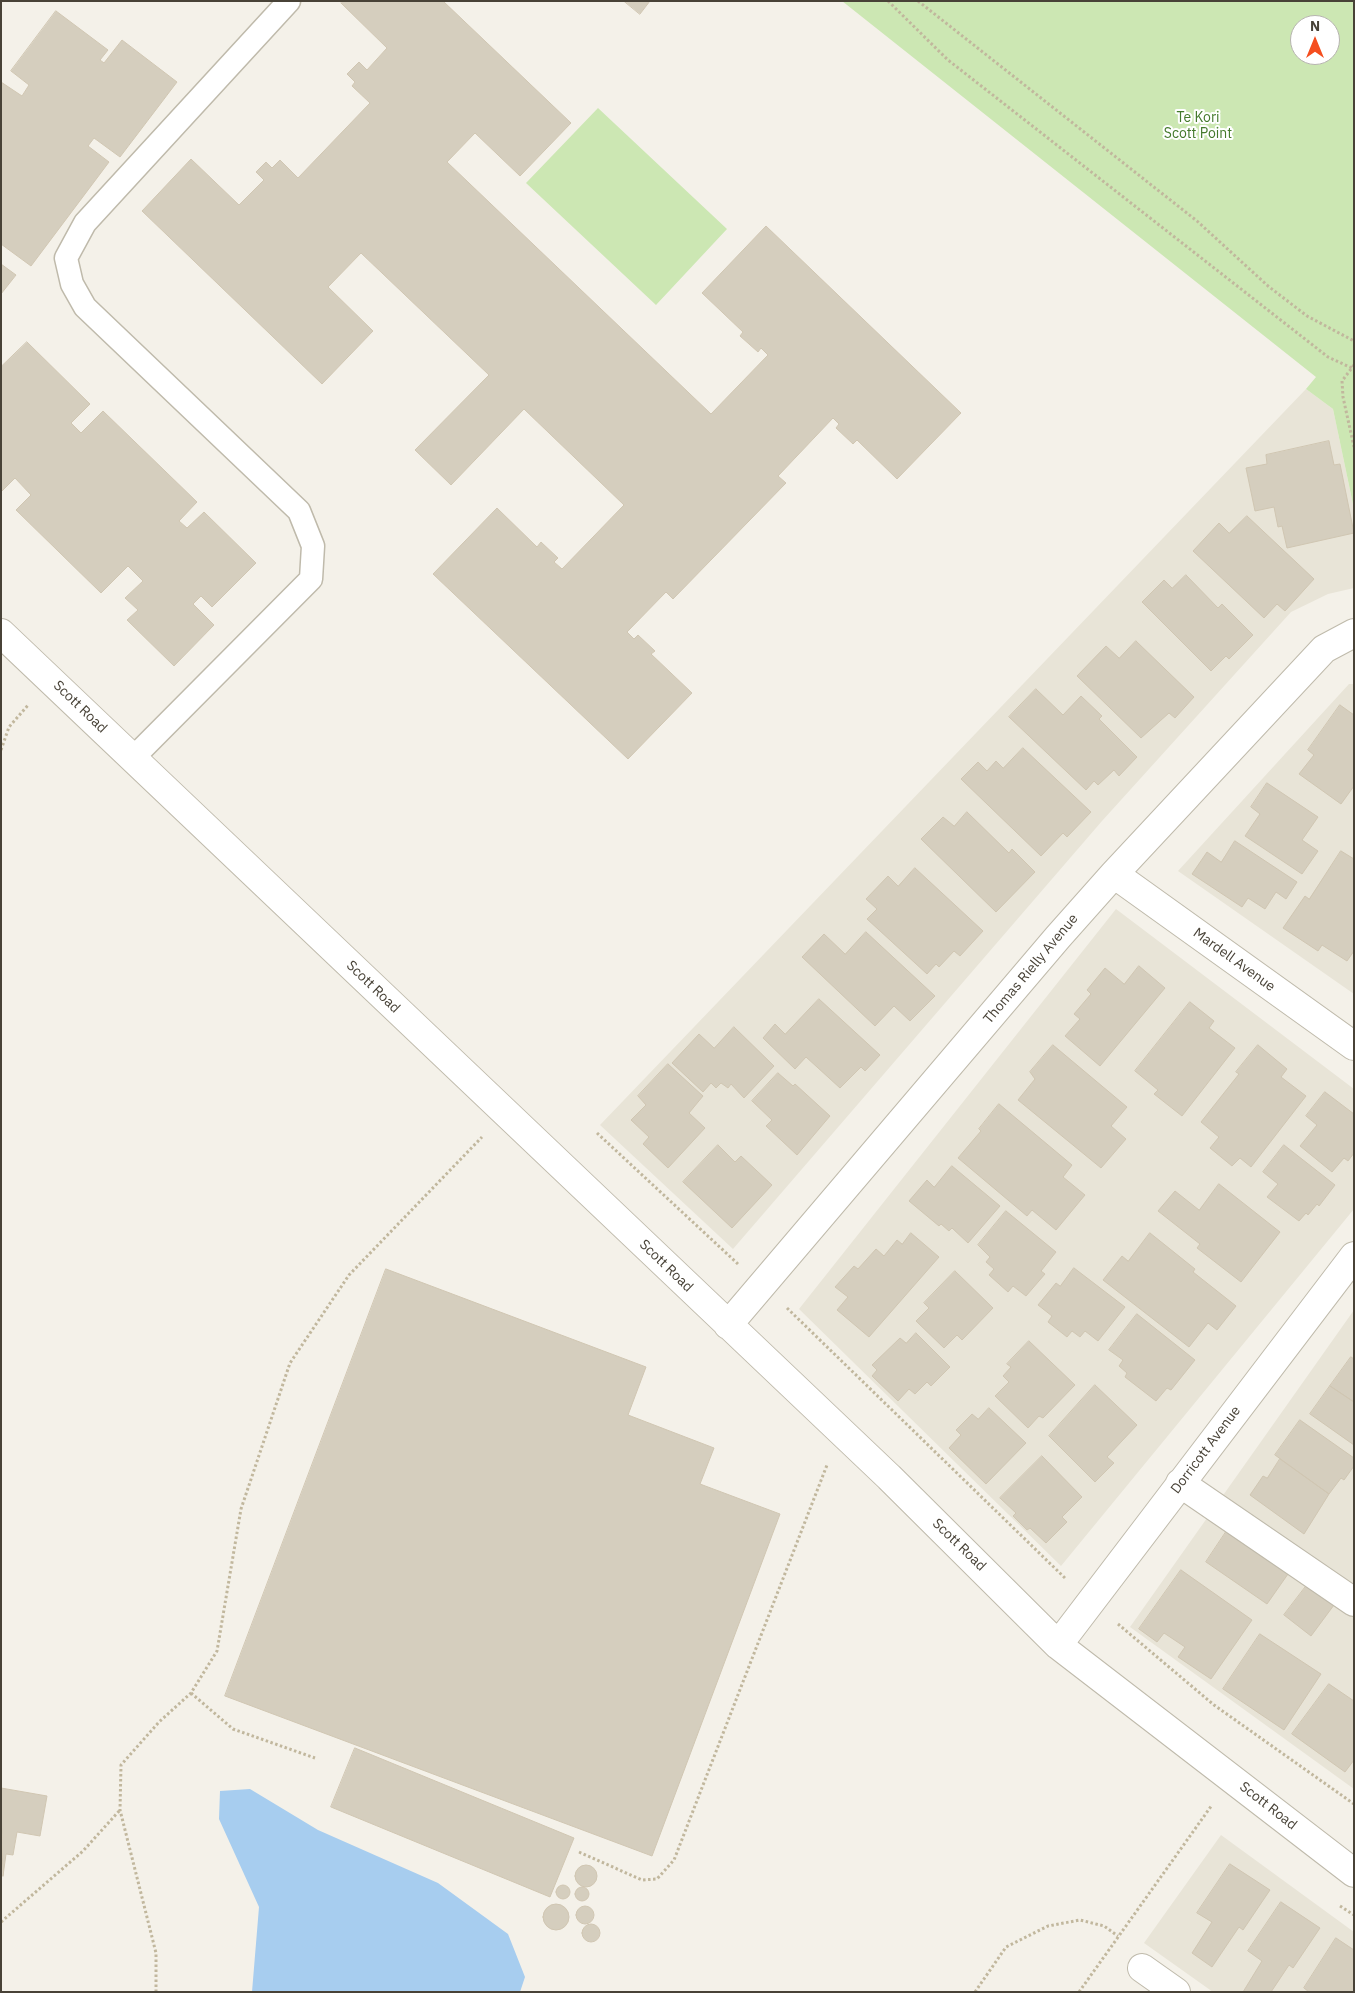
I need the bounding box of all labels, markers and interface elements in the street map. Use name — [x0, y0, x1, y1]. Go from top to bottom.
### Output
north arrow — [1290, 15, 1340, 65]
text: N — [1310, 17, 1320, 35]
park label: Te Kori Scott Point — [1164, 110, 1232, 142]
street label: Scott Road — [50, 677, 110, 737]
street label: Thomas Rielly Avenue — [980, 911, 1082, 1027]
street label: Mardell Avenue — [1190, 925, 1278, 995]
street label: Scott Road — [343, 957, 403, 1017]
street label: Scott Road — [636, 1236, 696, 1296]
street label: Dorricott Avenue — [1168, 1403, 1244, 1497]
street label: Scott Road — [929, 1515, 989, 1575]
street label: Scott Road — [1236, 1778, 1300, 1834]

